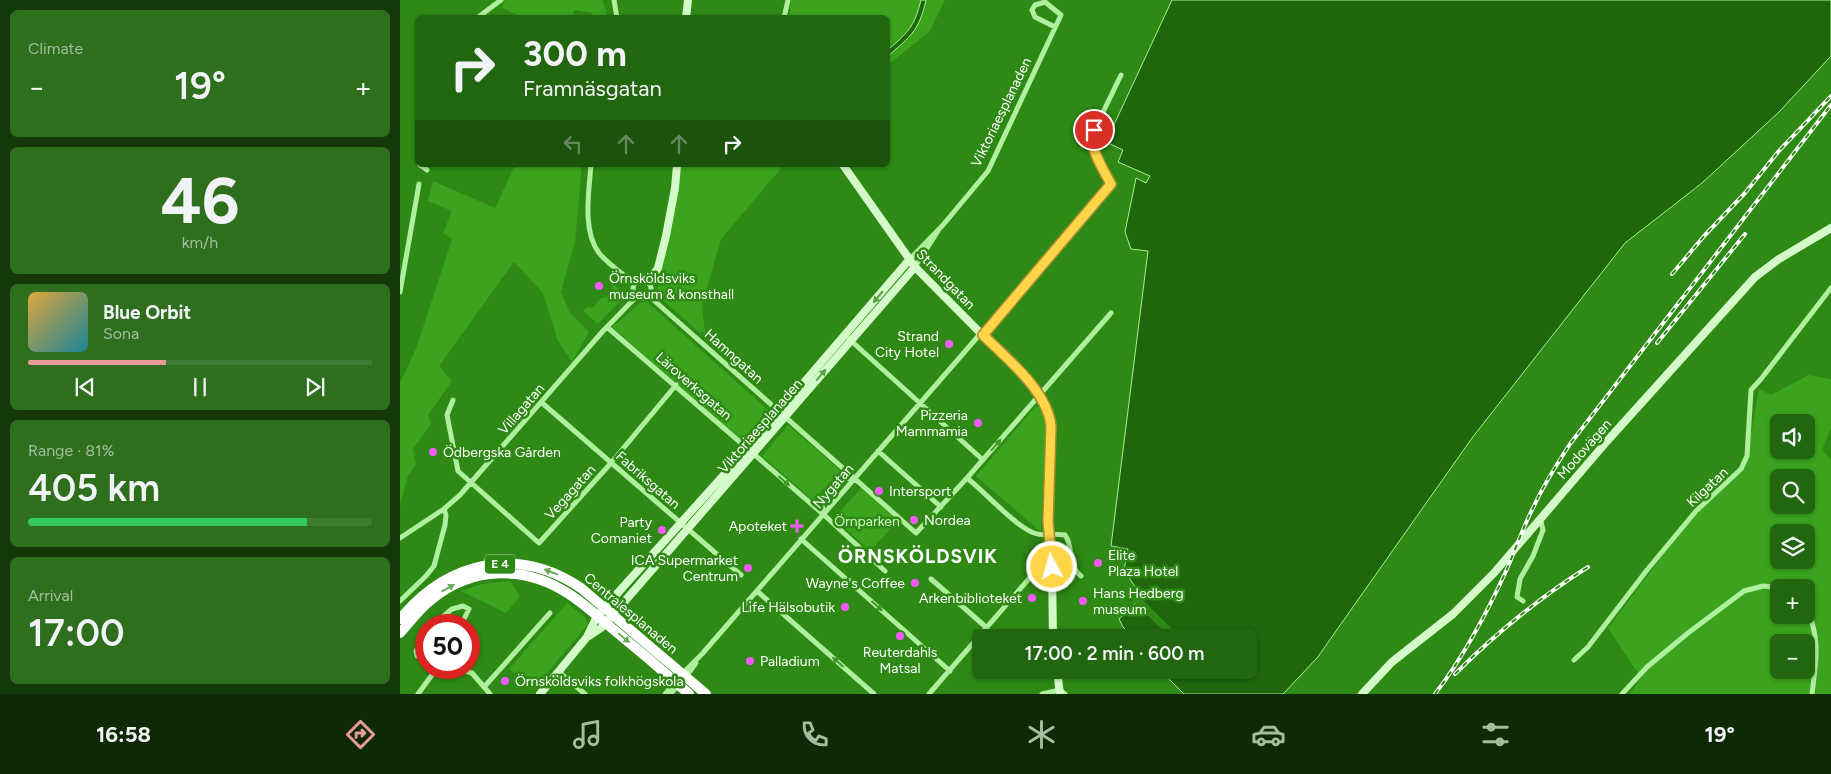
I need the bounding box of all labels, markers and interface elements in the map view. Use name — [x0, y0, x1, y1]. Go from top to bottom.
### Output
text: 300 m — [523, 33, 627, 75]
icon: right — [440, 35, 505, 100]
text: Climate — [28, 39, 83, 58]
street label: Viktoriaesplanaden — [968, 55, 1035, 170]
text: 19° — [174, 63, 226, 109]
text: − — [28, 70, 45, 104]
text: + — [355, 70, 372, 104]
text: Framnäsgatan — [523, 75, 662, 102]
pin — [1073, 109, 1115, 151]
icon: arrive — [1080, 116, 1108, 144]
icon: left — [559, 130, 587, 158]
icon: ahead — [612, 130, 640, 158]
icon: ahead — [665, 130, 693, 158]
icon: right — [718, 130, 746, 158]
text: 46 — [161, 161, 239, 239]
text: km/h — [182, 233, 218, 252]
street label: Strandgatan — [913, 246, 979, 313]
place label: Örnsköldsviks museum & konsthall — [609, 270, 734, 303]
marker: Örnsköldsviks museum & konsthall — [593, 280, 605, 292]
one-way arrow — [872, 290, 884, 302]
text: Blue Orbit — [103, 301, 191, 324]
text: Sona — [103, 324, 139, 343]
street label: Hamngatan — [701, 326, 767, 387]
place label: Strand City Hotel — [875, 328, 939, 361]
marker: Strand City Hotel — [943, 338, 955, 350]
street label: Läroverksgatan — [652, 349, 735, 424]
one-way arrow — [815, 369, 827, 381]
icon: previous — [71, 373, 99, 401]
icon: pause — [186, 373, 214, 401]
icon: next — [301, 373, 329, 401]
street label: Viktoriaesplanaden — [715, 376, 806, 477]
street label: Villagatan — [495, 380, 548, 438]
place label: Pizzeria Mammamia — [896, 407, 968, 440]
map controls — [1770, 414, 1815, 679]
button: sound — [1770, 414, 1815, 459]
street label: Modovägen — [1554, 416, 1615, 483]
marker: Pizzeria Mammamia — [972, 417, 984, 429]
one-way arrow — [990, 440, 1002, 452]
text: Range · 81% — [28, 441, 114, 460]
place label: Ödbergska Gården — [443, 444, 561, 461]
marker: Ödbergska Gården — [427, 446, 439, 458]
street label: Fabriksgatan — [612, 448, 683, 513]
street label: Nygatan — [809, 460, 857, 512]
street label: Vegagatan — [541, 461, 599, 523]
street label: Kilgatan — [1683, 464, 1732, 511]
text: 405 km — [28, 465, 160, 511]
button: search — [1770, 469, 1815, 514]
one-way arrow — [778, 475, 790, 487]
place label: Intersport — [889, 483, 951, 500]
marker: Intersport — [873, 485, 885, 497]
place label: Nordea — [924, 512, 971, 529]
park label: Örnparken — [834, 513, 900, 530]
place label: Party Comaniet — [591, 514, 653, 547]
marker: Nordea — [908, 514, 920, 526]
place label: Apoteket — [729, 518, 787, 535]
marker: Apoteket — [791, 520, 803, 532]
marker: Party Comaniet — [656, 524, 668, 536]
button: layers — [1770, 524, 1815, 569]
position arrow — [1025, 540, 1077, 592]
district label: ÖRNSKÖLDSVIK — [838, 545, 998, 568]
place label: Elite Plaza Hotel — [1108, 547, 1178, 580]
place label: ICA Supermarket Centrum — [631, 552, 738, 585]
road number: E 4 — [485, 554, 515, 574]
marker: Elite Plaza Hotel — [1092, 557, 1104, 569]
marker: ICA Supermarket Centrum — [742, 562, 754, 574]
one-way arrow — [543, 568, 558, 576]
street label: Centralesplanaden — [580, 569, 681, 658]
place label: Wayne's Coffee — [806, 575, 905, 592]
marker: Wayne's Coffee — [909, 577, 921, 589]
button: + — [1770, 579, 1815, 624]
one-way arrow — [441, 584, 454, 593]
place label: Hans Hedberg museum — [1093, 585, 1184, 618]
text: Arrival — [28, 586, 73, 605]
place label: Arkenbiblioteket — [919, 590, 1022, 607]
marker: Arkenbiblioteket — [1026, 592, 1038, 604]
marker: Hans Hedberg museum — [1077, 595, 1089, 607]
place label: Life Hälsobutik — [742, 599, 835, 616]
one-way arrow — [870, 600, 882, 612]
marker: Life Hälsobutik — [839, 601, 851, 613]
text: 17:00 — [28, 610, 124, 656]
speed limit sign: 50 — [415, 614, 480, 679]
marker: Reuterdahls Matsal — [894, 630, 906, 642]
one-way arrow — [617, 632, 630, 643]
button: − — [1770, 634, 1815, 679]
text: 17:00 · 2 min · 600 m — [1024, 642, 1205, 665]
place label: Reuterdahls Matsal — [863, 644, 937, 677]
place label: Palladium — [760, 653, 820, 670]
marker: Palladium — [744, 655, 756, 667]
one-way arrow — [832, 656, 844, 668]
place label: Örnsköldsviks folkhögskola — [515, 673, 684, 690]
marker: Örnsköldsviks folkhögskola — [499, 675, 511, 687]
icon: directions — [343, 717, 378, 752]
icon: music — [570, 717, 605, 752]
icon: phone — [797, 717, 832, 752]
icon: climate — [1024, 717, 1059, 752]
icon: car — [1251, 717, 1286, 752]
icon: filters — [1478, 717, 1513, 752]
text: 16:58 — [96, 721, 151, 748]
text: 19° — [1705, 721, 1735, 748]

